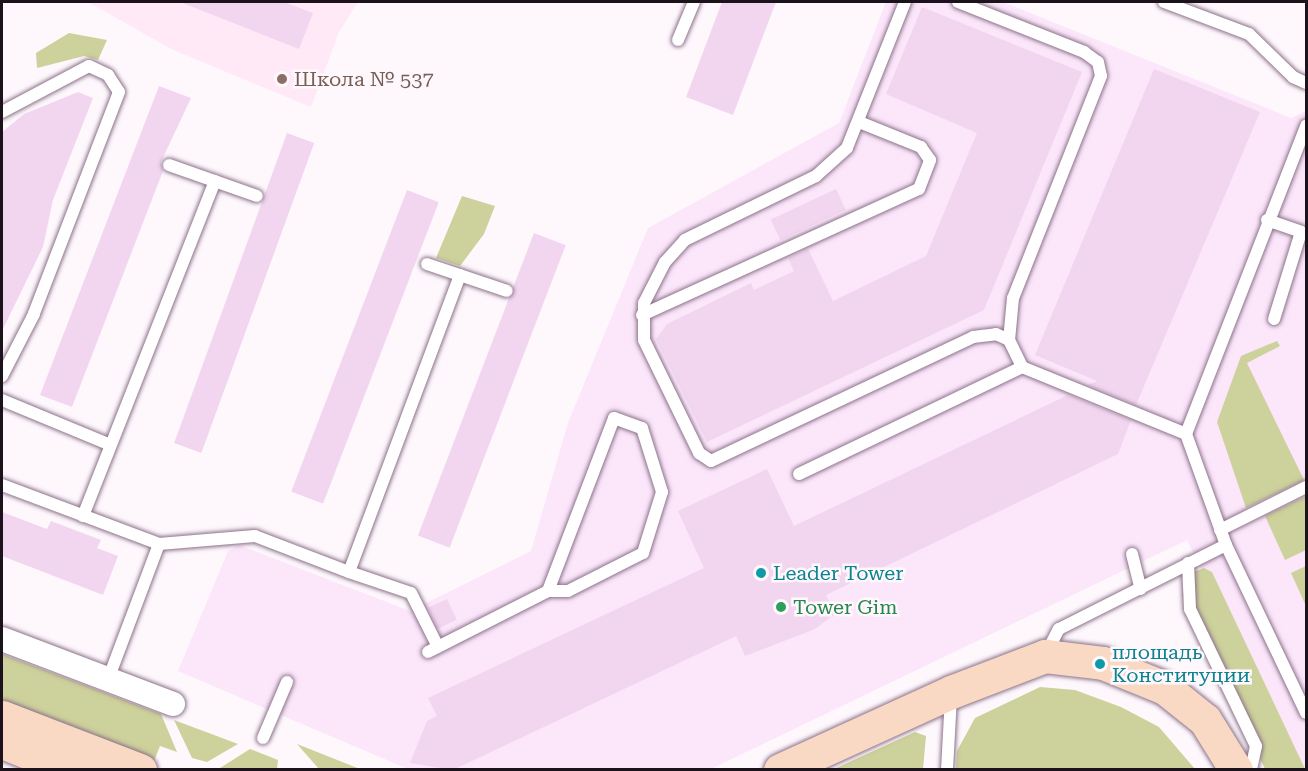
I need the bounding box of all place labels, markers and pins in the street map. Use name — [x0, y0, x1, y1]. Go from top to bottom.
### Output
place label: Школа № 537 — [294, 67, 434, 91]
marker: Школа № 537 — [275, 72, 289, 86]
place label: Leader Tower — [773, 561, 903, 585]
marker: Leader Tower — [754, 566, 768, 580]
place label: Tower Gim — [793, 595, 897, 619]
marker: Tower Gim — [774, 600, 788, 614]
place label: площадь Конституции — [1112, 640, 1250, 687]
marker: площадь Конституции — [1093, 657, 1107, 671]

